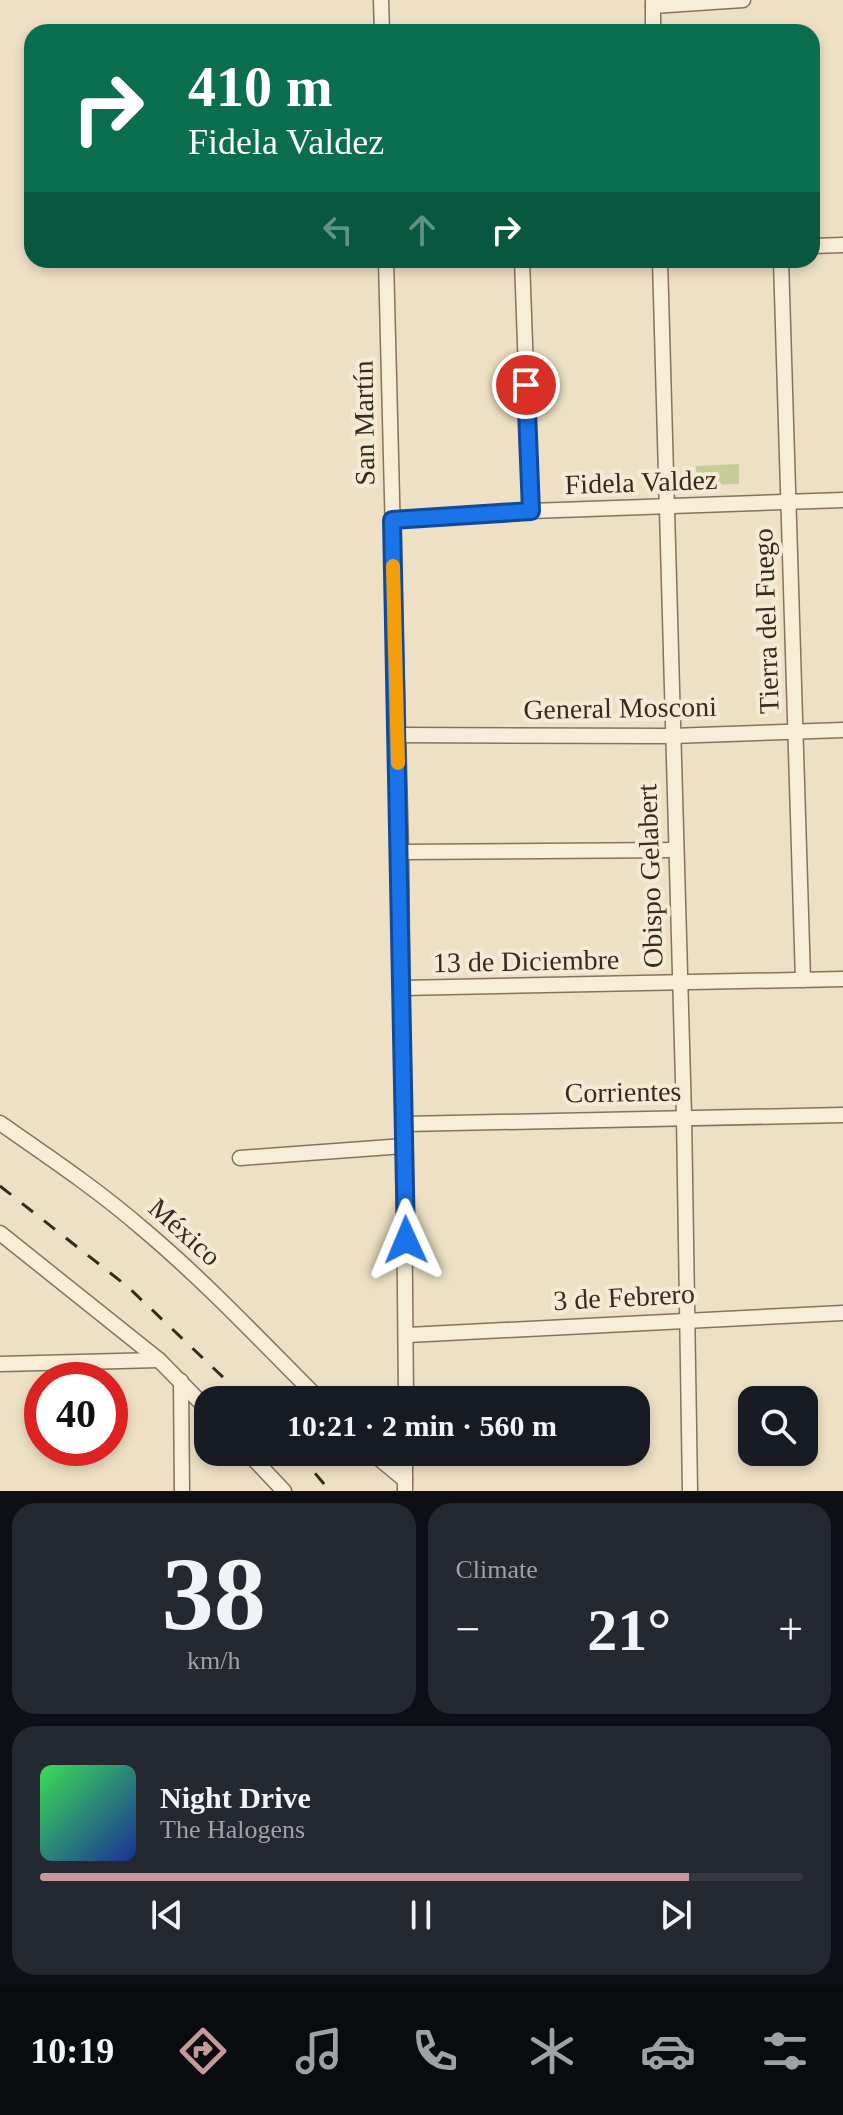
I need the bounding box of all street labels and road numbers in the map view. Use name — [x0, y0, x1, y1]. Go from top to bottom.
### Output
street label: San Martín — [347, 360, 381, 486]
street label: Fidela Valdez — [564, 464, 718, 500]
street label: Tierra del Fuego — [747, 528, 785, 714]
street label: General Mosconi — [523, 691, 717, 725]
street label: Obispo Gelabert — [631, 783, 669, 969]
street label: 13 de Diciembre — [432, 944, 620, 978]
street label: Corrientes — [564, 1075, 682, 1109]
street label: México — [143, 1192, 227, 1272]
street label: 3 de Febrero — [553, 1278, 695, 1316]

